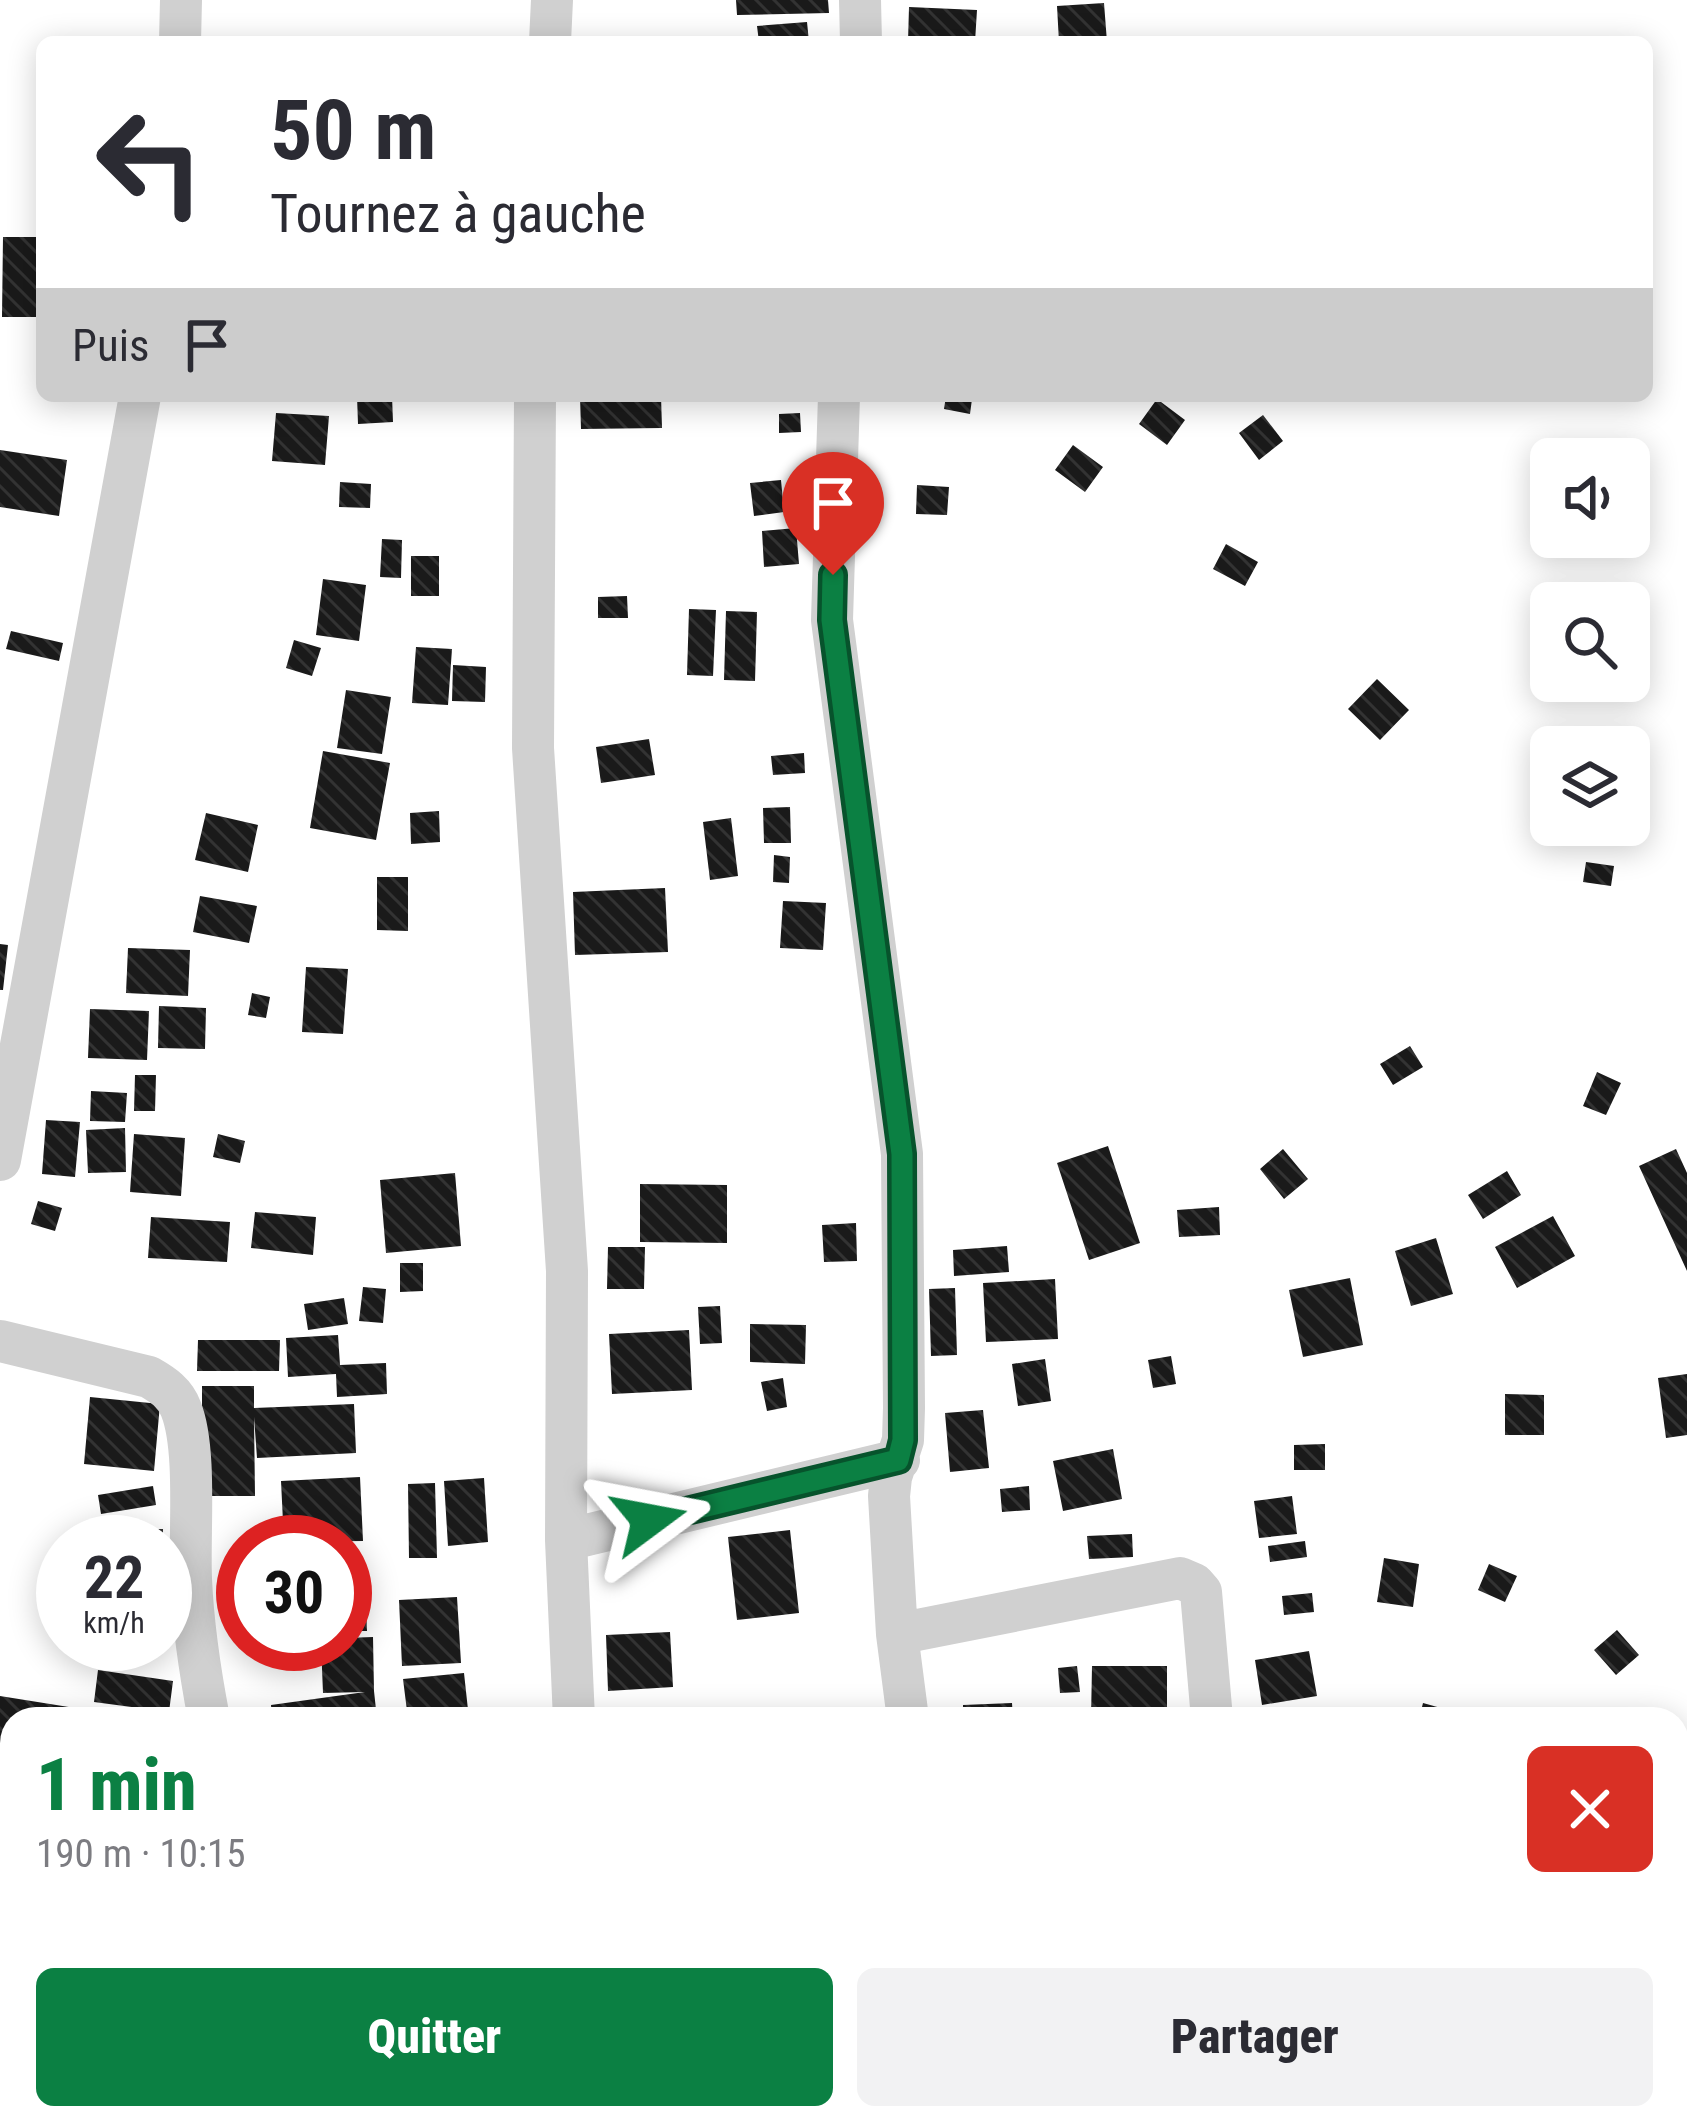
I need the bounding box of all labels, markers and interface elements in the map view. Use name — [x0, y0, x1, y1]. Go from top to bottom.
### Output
text: 50 m — [270, 81, 437, 180]
icon: left — [72, 84, 228, 240]
text: Tournez à gauche — [270, 182, 646, 245]
icon: arrive — [174, 312, 240, 378]
text: Puis — [72, 319, 150, 372]
map controls — [1530, 438, 1650, 846]
button: sound — [1530, 438, 1650, 558]
pin — [782, 452, 884, 575]
icon: arrive — [800, 470, 866, 536]
button: search — [1530, 582, 1650, 702]
button: layers — [1530, 726, 1650, 846]
position arrow — [586, 1457, 712, 1583]
speed limit sign: 30 — [216, 1515, 372, 1671]
text: 22 — [84, 1542, 144, 1613]
text: km/h — [83, 1605, 145, 1640]
text: 1 min — [36, 1743, 197, 1828]
button: close — [1527, 1746, 1653, 1872]
text: 190 m · 10:15 — [36, 1831, 246, 1877]
button: Quitter — [36, 1968, 833, 2106]
button: Partager — [857, 1968, 1653, 2106]

